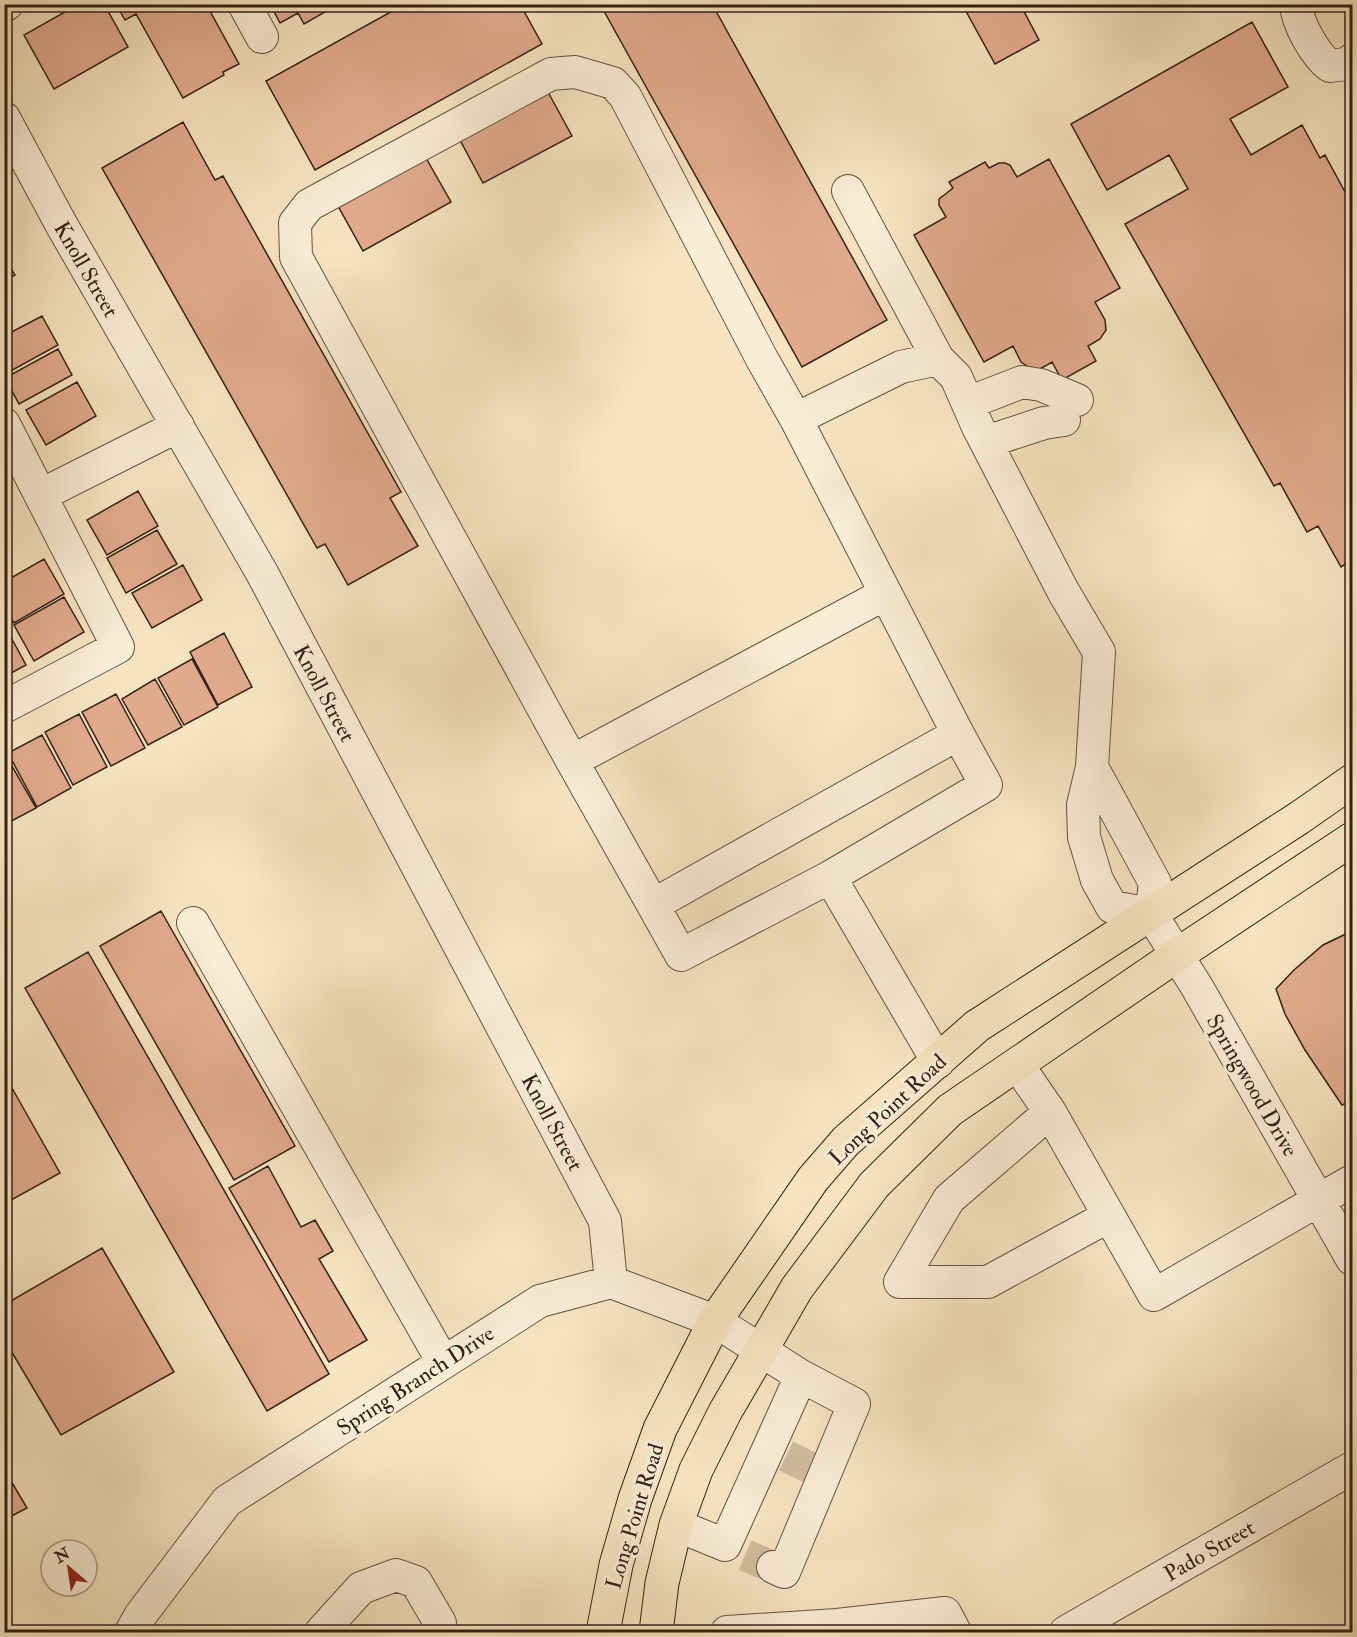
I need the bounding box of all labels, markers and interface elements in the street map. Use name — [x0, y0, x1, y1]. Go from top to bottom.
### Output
street label: Knoll Street — [47, 217, 125, 322]
street label: Knoll Street — [287, 640, 361, 747]
street label: Springwood Drive — [1199, 1009, 1304, 1162]
street label: Long Point Road — [823, 1048, 953, 1171]
street label: Knoll Street — [515, 1069, 589, 1176]
street label: Spring Branch Drive — [331, 1319, 500, 1443]
street label: Long Point Road — [599, 1440, 670, 1593]
street label: Pado Street — [1159, 1514, 1260, 1588]
north arrow — [39, 1538, 99, 1598]
text: N — [50, 1543, 74, 1568]

